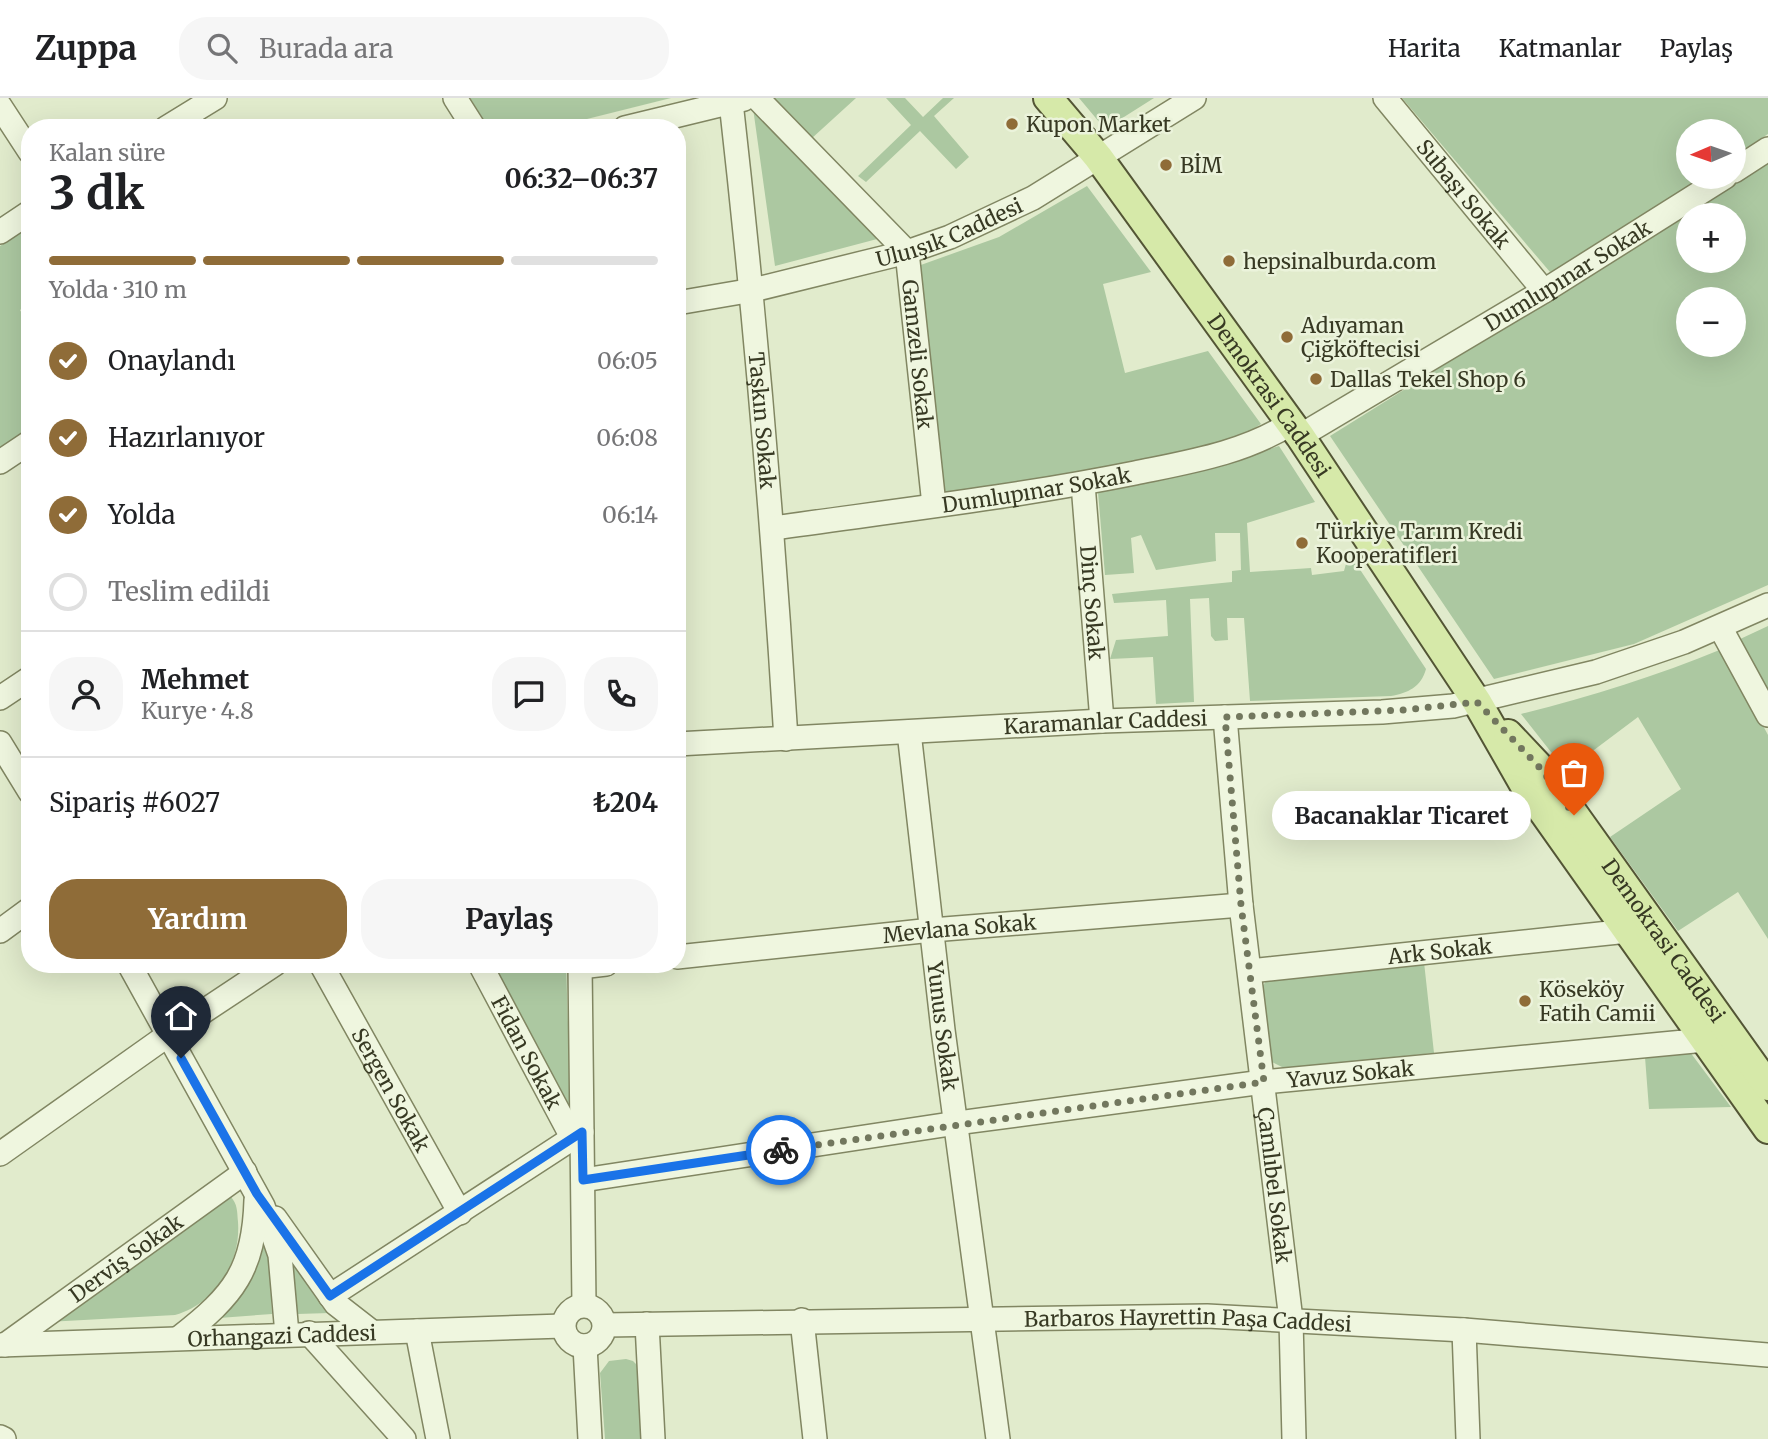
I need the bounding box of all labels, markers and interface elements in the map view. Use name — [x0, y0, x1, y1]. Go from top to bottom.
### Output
search box — [179, 17, 669, 80]
text: Zuppa — [35, 28, 137, 69]
icon: search — [203, 29, 241, 67]
text: Burada ara — [259, 32, 393, 65]
text: Harita — [1388, 33, 1461, 64]
text: Katmanlar — [1499, 33, 1622, 64]
text: Paylaş — [1660, 33, 1733, 64]
place label: Kupon Market — [1026, 111, 1171, 138]
marker: Kupon Market — [1004, 116, 1020, 132]
north arrow — [1676, 119, 1746, 189]
map controls — [1676, 119, 1746, 357]
street label: Subaşı Sokak — [1411, 134, 1517, 254]
text: Kalan süre — [49, 138, 165, 167]
place label: BİM — [1180, 152, 1223, 179]
marker: BİM — [1158, 157, 1174, 173]
text: 06:32–06:37 — [505, 162, 658, 195]
text: 3 dk — [49, 164, 144, 222]
street label: Uluışık Caddesi — [873, 191, 1027, 273]
button: + — [1676, 203, 1746, 273]
street label: Dumlupınar Sokak — [1479, 213, 1656, 337]
place label: hepsinalburda.com — [1243, 248, 1436, 275]
marker: hepsinalburda.com — [1221, 253, 1237, 269]
text: Yolda · 310 m — [49, 275, 187, 304]
street label: Gamzeli Sokak — [897, 278, 939, 431]
button: − — [1676, 287, 1746, 357]
street label: Demokrasi Caddesi — [1202, 308, 1337, 482]
place label: Adıyaman Çiğköftecisi — [1300, 312, 1420, 363]
marker: Adıyaman Çiğköftecisi — [1279, 329, 1295, 345]
icon: check — [49, 342, 87, 380]
text: Onaylandı — [108, 344, 236, 377]
text: 06:05 — [597, 346, 658, 375]
street label: Taşkın Sokak — [743, 351, 782, 491]
place label: Dallas Tekel Shop 6 — [1330, 366, 1526, 393]
marker: Dallas Tekel Shop 6 — [1308, 371, 1324, 387]
icon: check — [49, 419, 87, 457]
text: Hazırlanıyor — [108, 421, 265, 454]
text: 06:08 — [596, 423, 658, 452]
street label: Dumlupınar Sokak — [940, 461, 1134, 518]
icon: check — [49, 496, 87, 534]
text: Yolda — [108, 498, 175, 531]
text: 06:14 — [602, 500, 658, 529]
place label: Türkiye Tarım Kredi Kooperatifleri — [1316, 518, 1523, 569]
marker: Türkiye Tarım Kredi Kooperatifleri — [1294, 535, 1310, 551]
street label: Dinç Sokak — [1074, 544, 1111, 662]
text: Teslim edildi — [108, 575, 270, 608]
button: person — [49, 657, 123, 731]
button: chat — [492, 657, 566, 731]
button: phone — [584, 657, 658, 731]
text: Mehmet — [141, 663, 249, 696]
text: Kurye · 4.8 — [141, 696, 254, 725]
street label: Karamanlar Caddesi — [1003, 704, 1208, 740]
pin — [1544, 743, 1604, 815]
icon: bag — [1555, 754, 1593, 792]
text: Sipariş #6027 — [49, 786, 220, 819]
text: ₺204 — [593, 786, 658, 819]
callout: Bacanaklar Ticaret — [1273, 790, 1532, 840]
text: Bacanaklar Ticaret — [1294, 801, 1509, 830]
street label: Demokrasi Caddesi — [1596, 853, 1732, 1028]
button: Yardım — [49, 879, 347, 959]
button: Paylaş — [361, 879, 658, 959]
street label: Mevlana Sokak — [881, 908, 1038, 949]
street label: Ark Sokak — [1385, 932, 1494, 970]
street label: Yunus Sokak — [922, 959, 965, 1093]
place label: Köseköy Fatih Camii — [1539, 976, 1656, 1027]
pin — [151, 986, 211, 1058]
street label: Fidan Sokak — [486, 991, 568, 1114]
marker: Köseköy Fatih Camii — [1517, 993, 1533, 1009]
icon: home — [162, 997, 200, 1035]
street label: Sergen Sokak — [346, 1023, 437, 1157]
street label: Yavuz Sokak — [1285, 1054, 1416, 1093]
street label: Çamlıbel Sokak — [1252, 1106, 1298, 1266]
courier — [746, 1115, 816, 1185]
icon: bike — [762, 1131, 800, 1169]
street label: Derviş Sokak — [64, 1207, 189, 1308]
street label: Barbaros Hayrettin Paşa Caddesi — [1024, 1302, 1353, 1337]
street label: Orhangazi Caddesi — [187, 1319, 377, 1352]

